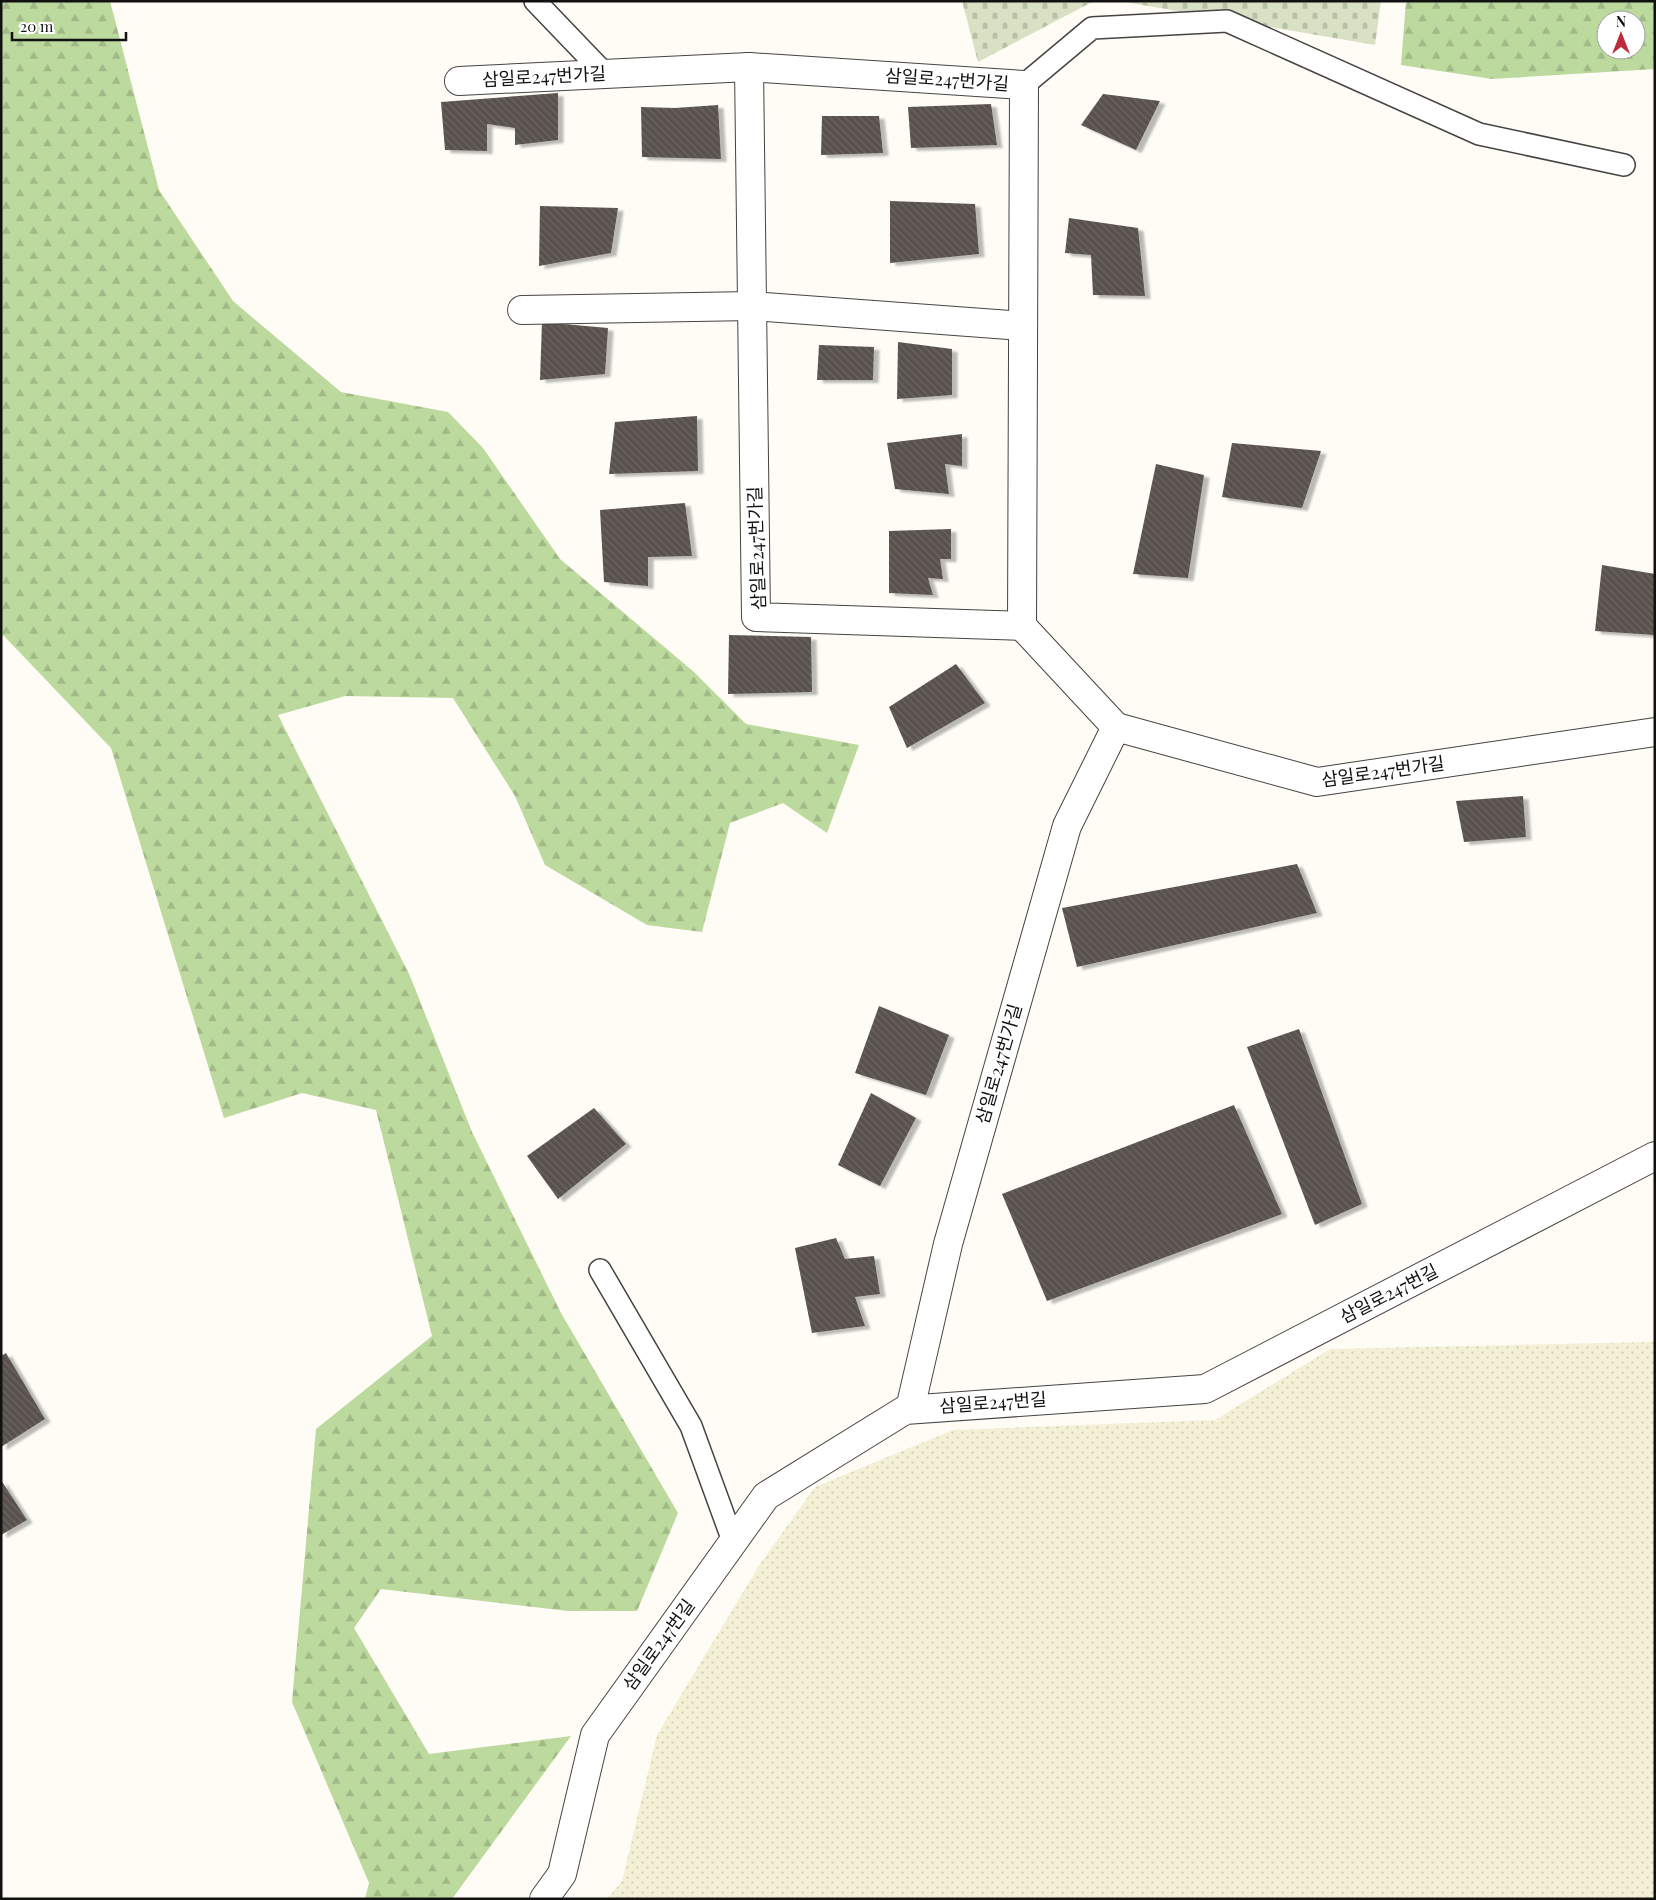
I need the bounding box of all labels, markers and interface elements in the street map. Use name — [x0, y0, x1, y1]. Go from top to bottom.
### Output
scale bar — [12, 10, 126, 42]
north arrow — [1596, 10, 1646, 60]
text: N — [1616, 12, 1626, 31]
text: 20 m — [20, 16, 54, 36]
street label: 삼일로247번가길 — [481, 61, 606, 91]
street label: 삼일로247번가길 — [884, 63, 1010, 95]
street label: 삼일로247번가길 — [742, 486, 770, 610]
street label: 삼일로247번가길 — [1320, 751, 1446, 792]
street label: 삼일로247번가길 — [969, 1001, 1027, 1127]
street label: 삼일로247번길 — [1335, 1258, 1442, 1328]
street label: 삼일로247번길 — [939, 1386, 1047, 1418]
street label: 삼일로247번길 — [617, 1594, 699, 1695]

